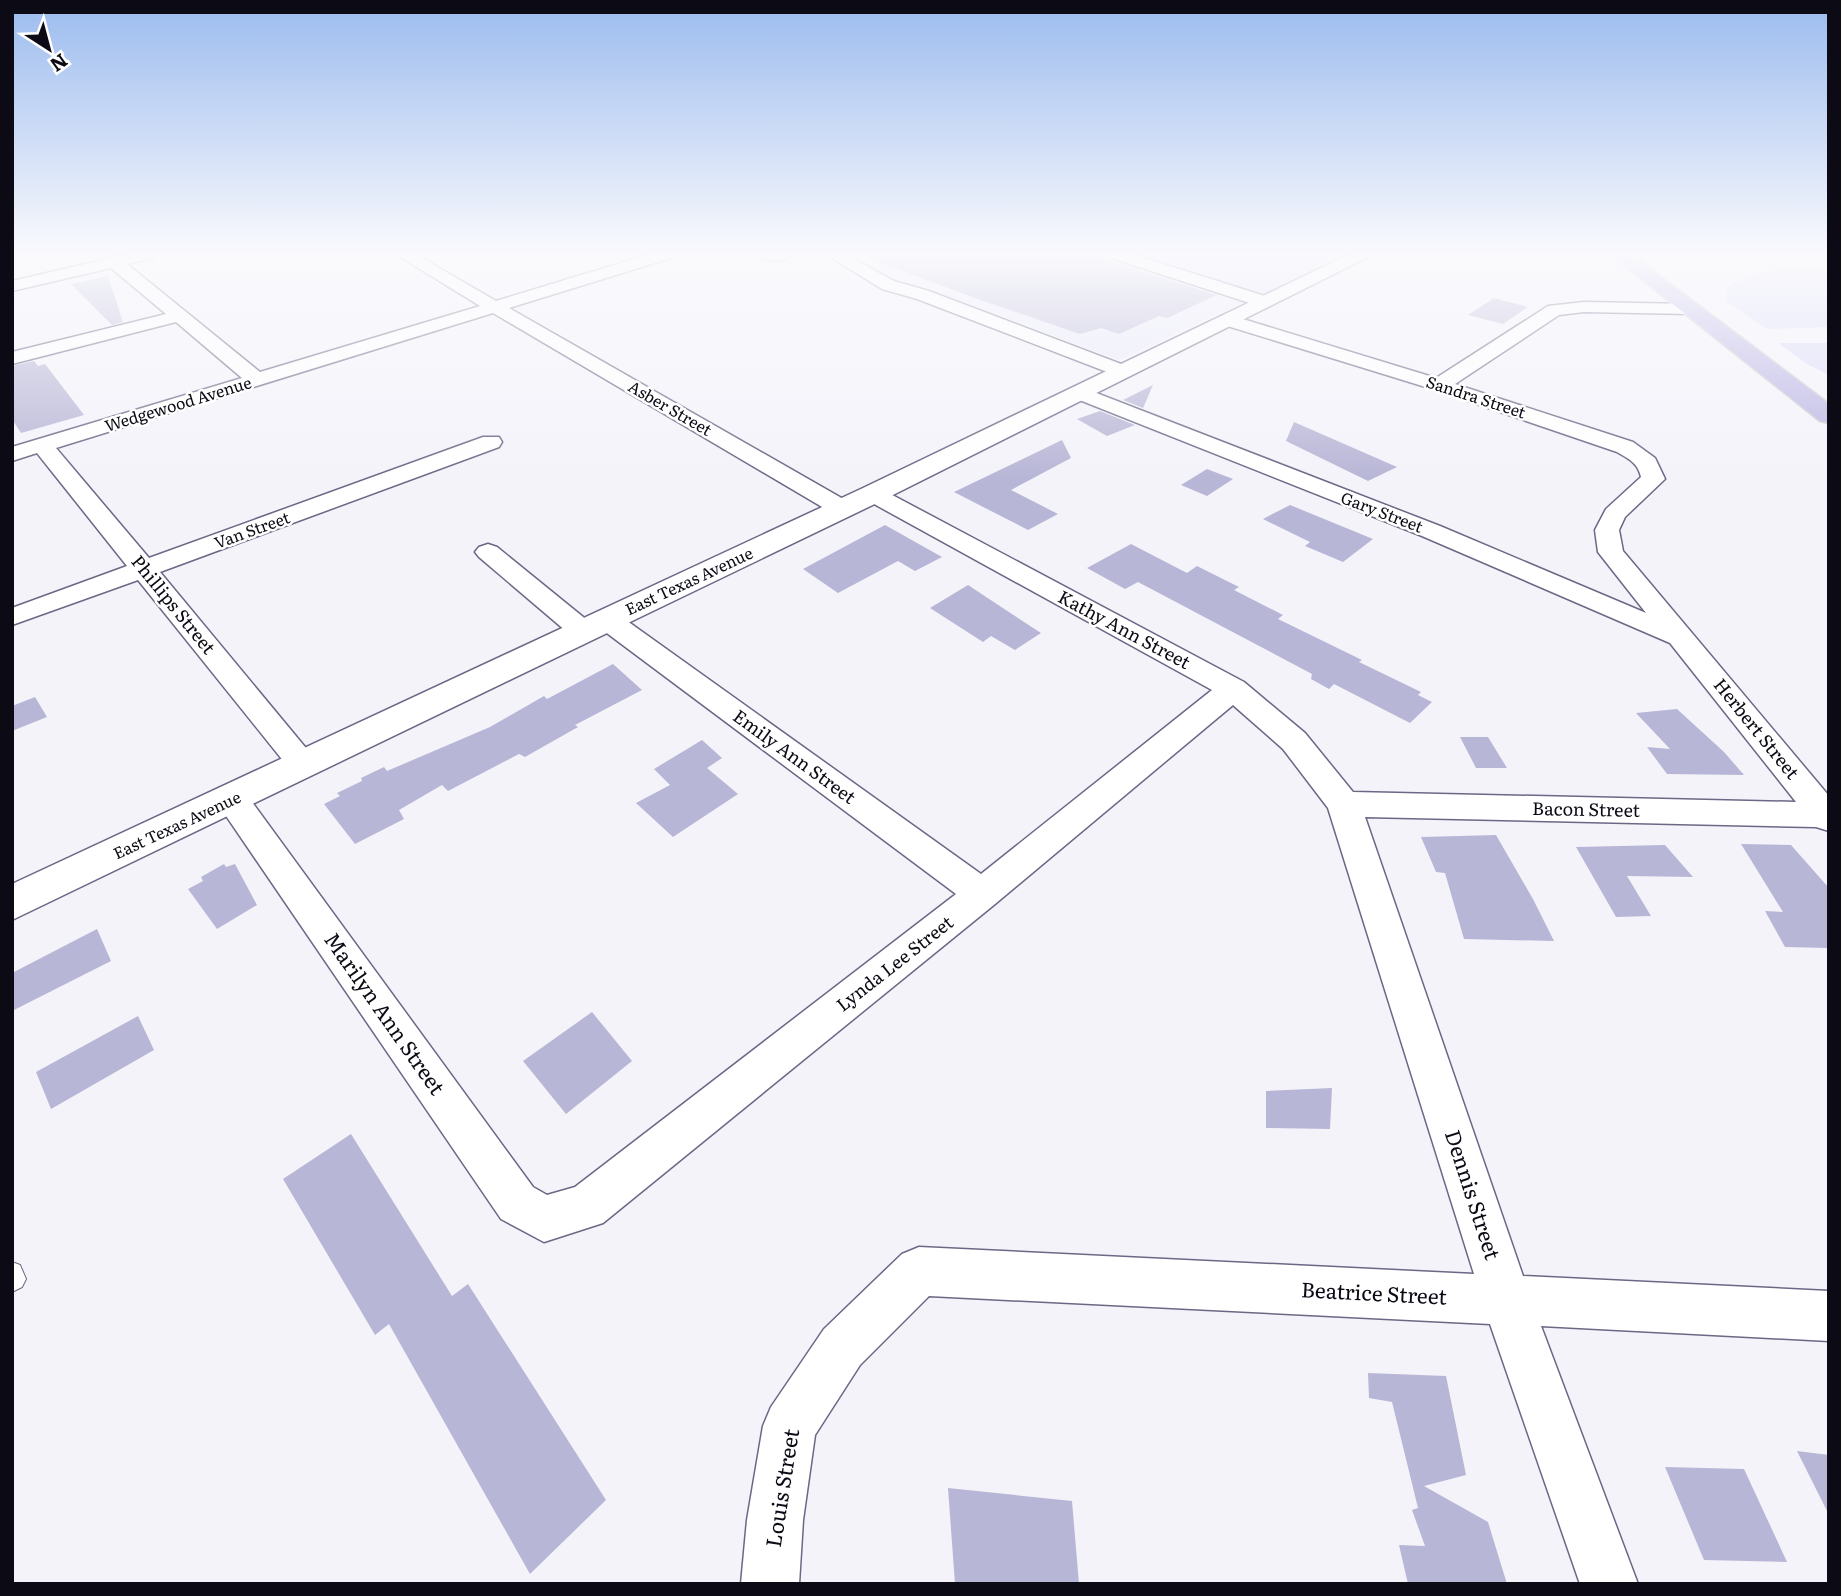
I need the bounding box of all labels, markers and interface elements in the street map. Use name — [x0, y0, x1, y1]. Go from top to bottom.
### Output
north arrow — [14, 14, 84, 84]
text: N — [45, 48, 74, 80]
street label: Wedgewood Avenue — [101, 369, 254, 437]
street label: Sandra Street — [1424, 369, 1530, 424]
street label: Asber Street — [624, 373, 717, 441]
street label: Gary Street — [1338, 484, 1427, 538]
street label: Van Street — [211, 504, 293, 554]
street label: East Texas Avenue — [621, 540, 756, 620]
street label: Phillips Street — [126, 549, 223, 660]
street label: Kathy Ann Street — [1054, 582, 1196, 675]
street label: Herbert Street — [1708, 672, 1807, 785]
street label: Emily Ann Street — [728, 702, 862, 810]
street label: East Texas Avenue — [109, 784, 244, 864]
street label: Bacon Street — [1532, 794, 1641, 823]
street label: Lynda Lee Street — [830, 908, 959, 1017]
street label: Marilyn Ann Street — [318, 925, 454, 1101]
street label: Dennis Street — [1439, 1125, 1510, 1264]
street label: Beatrice Street — [1300, 1272, 1448, 1311]
street label: Louis Street — [756, 1426, 805, 1549]

